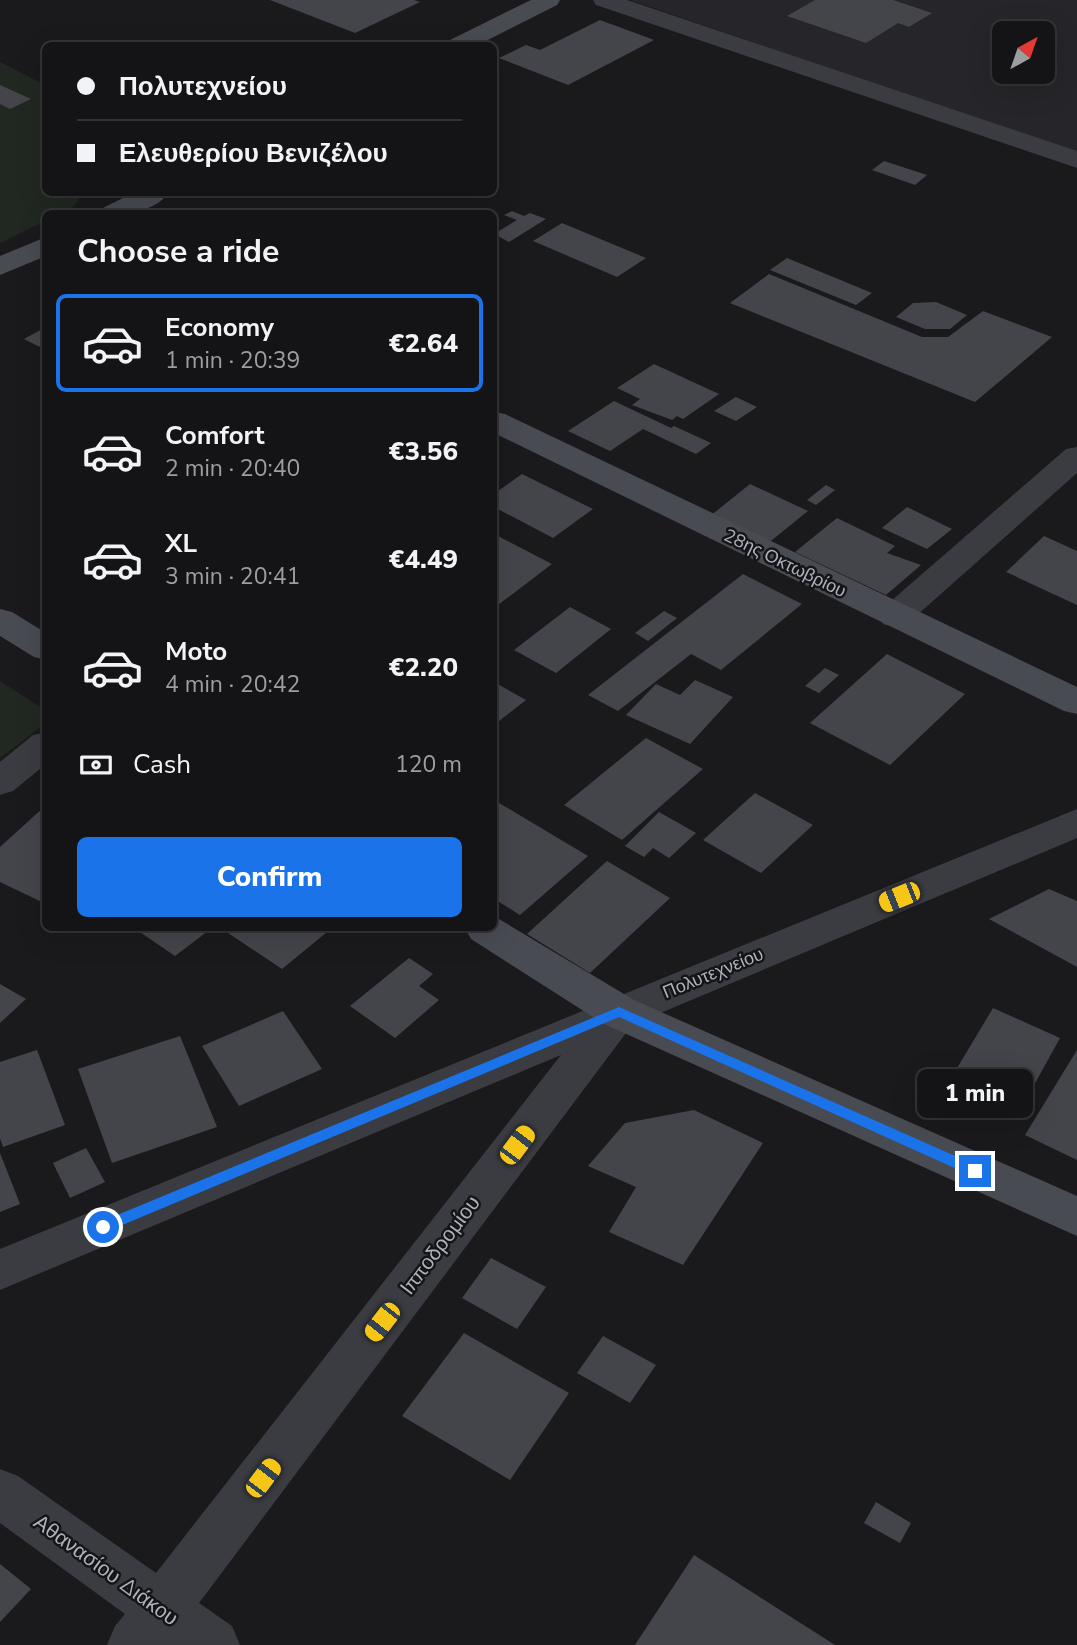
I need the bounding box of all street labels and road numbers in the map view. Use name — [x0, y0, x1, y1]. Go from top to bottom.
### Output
street label: 28ης Οκτωβρίου — [720, 523, 850, 603]
street label: Πολυτεχνείου — [659, 942, 767, 1004]
street label: Ιπποδρομίου — [394, 1190, 486, 1300]
street label: Αθανασίου Διάκου — [28, 1508, 184, 1632]

